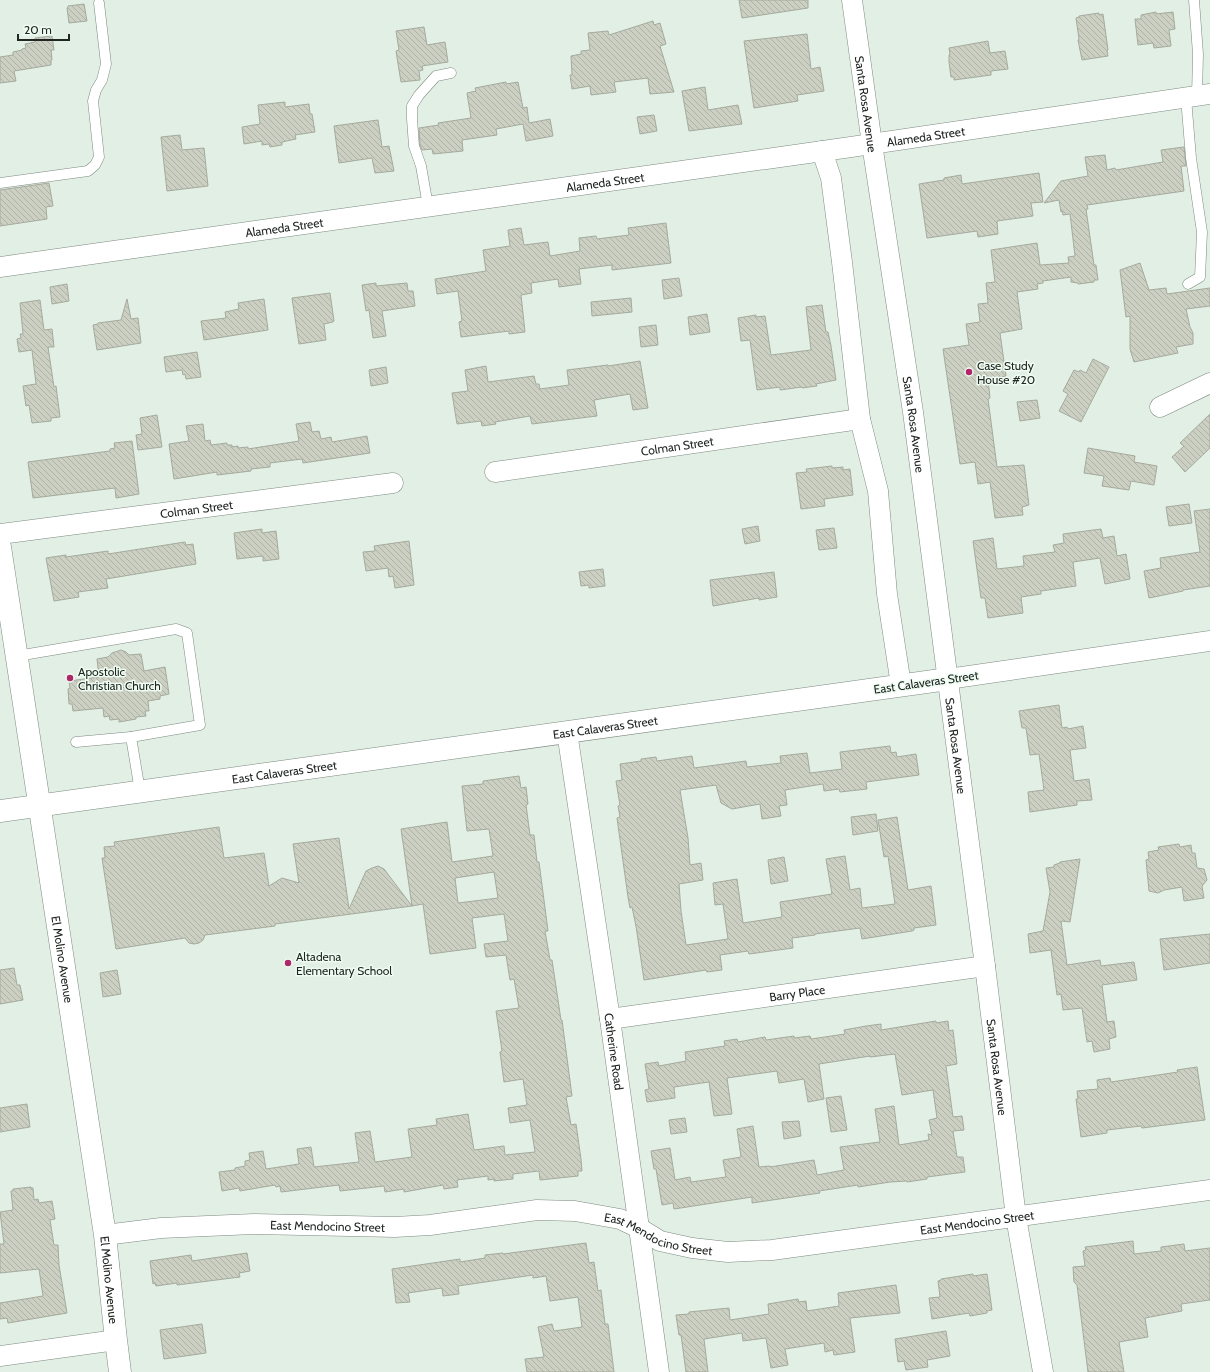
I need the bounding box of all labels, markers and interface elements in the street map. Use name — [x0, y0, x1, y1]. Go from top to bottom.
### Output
scale bar — [18, 16, 69, 42]
text: 20 m — [24, 22, 52, 37]
street label: Santa Rosa Avenue — [852, 55, 881, 153]
street label: Alameda Street — [886, 123, 966, 149]
street label: Alameda Street — [565, 169, 645, 195]
street label: Alameda Street — [244, 214, 324, 240]
place label: Case Study House #20 — [977, 358, 1035, 387]
marker: Case Study House #20 — [964, 367, 974, 377]
street label: Santa Rosa Avenue — [900, 375, 928, 474]
street label: Colman Street — [640, 433, 714, 458]
street label: Colman Street — [159, 496, 234, 521]
place label: Apostolic Christian Church — [78, 664, 161, 693]
street label: East Calaveras Street — [873, 667, 979, 697]
marker: Apostolic Christian Church — [65, 673, 75, 683]
street label: Santa Rosa Avenue — [943, 697, 970, 795]
street label: East Calaveras Street — [552, 712, 659, 741]
street label: East Calaveras Street — [231, 757, 338, 786]
street label: El Molino Avenue — [49, 915, 77, 1004]
place label: Altadena Elementary School — [296, 949, 392, 978]
marker: Altadena Elementary School — [283, 958, 293, 968]
street label: Barry Place — [768, 981, 826, 1004]
street label: Catherine Road — [602, 1012, 627, 1091]
street label: Santa Rosa Avenue — [984, 1018, 1011, 1116]
street label: East Mendocino Street — [919, 1207, 1035, 1237]
street label: East Mendocino Street — [603, 1209, 713, 1258]
street label: East Mendocino Street — [270, 1217, 385, 1234]
street label: El Molino Avenue — [98, 1235, 122, 1324]

